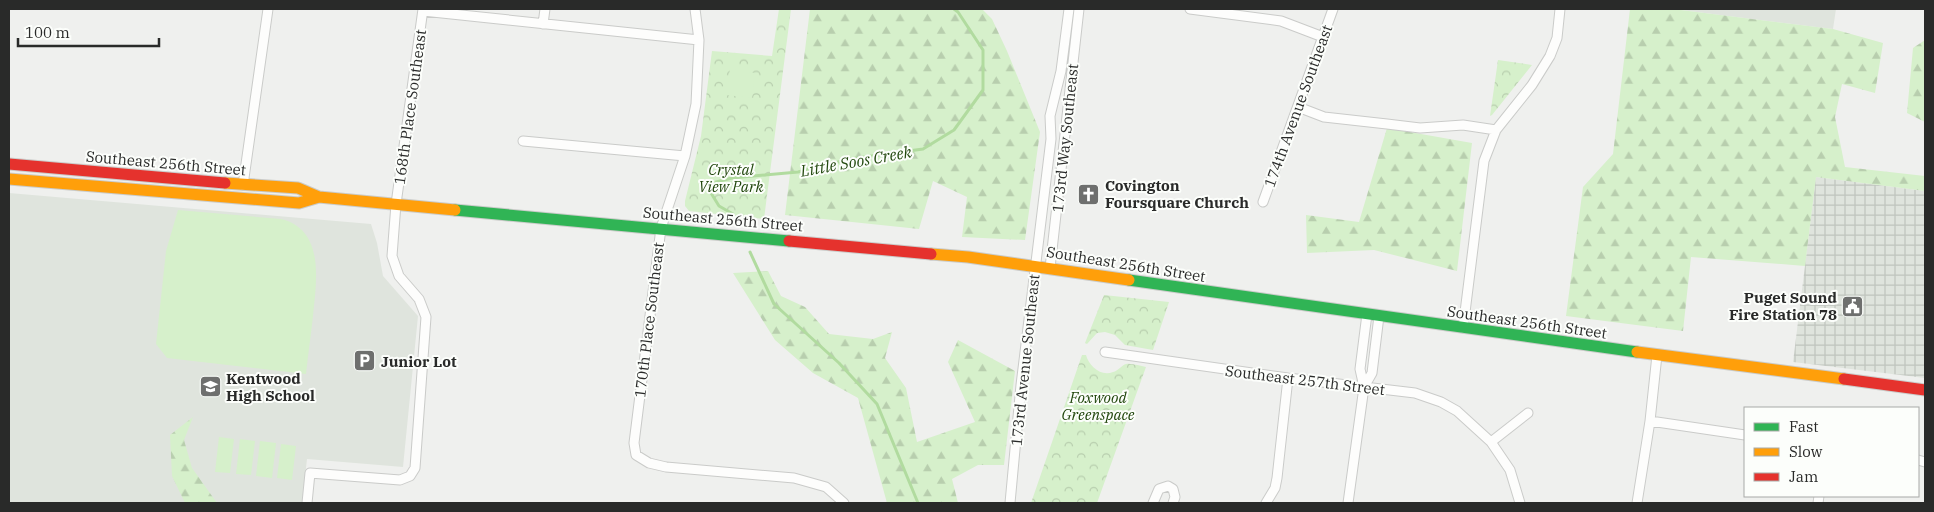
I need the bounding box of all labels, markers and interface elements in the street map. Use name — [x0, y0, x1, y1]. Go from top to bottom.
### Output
scale bar — [18, 15, 159, 47]
street label: 174th Avenue Southeast — [1260, 22, 1336, 190]
text: 100 m — [25, 23, 70, 42]
street label: 168th Place Southeast — [390, 28, 430, 186]
street label: 173rd Way Southeast — [1048, 63, 1082, 213]
water label: Little Soos Creek — [798, 141, 914, 181]
street label: Southeast 256th Street — [85, 147, 247, 179]
park label: Crystal View Park — [699, 160, 763, 196]
place label: Covington Foursquare Church — [1105, 176, 1249, 212]
church icon: Covington Foursquare Church — [1077, 182, 1101, 206]
street label: Southeast 256th Street — [642, 203, 804, 235]
street label: 170th Place Southeast — [630, 241, 668, 399]
street label: Southeast 256th Street — [1045, 242, 1207, 286]
street label: 173rd Avenue Southeast — [1007, 273, 1043, 447]
place label: Puget Sound Fire Station 78 — [1729, 288, 1838, 324]
public building icon: Puget Sound Fire Station 78 — [1841, 294, 1865, 318]
street label: Southeast 256th Street — [1446, 301, 1608, 343]
parking icon: Junior Lot — [353, 349, 377, 373]
place label: Junior Lot — [381, 352, 457, 371]
street label: Southeast 257th Street — [1224, 361, 1386, 399]
place label: Kentwood High School — [226, 369, 315, 405]
school or university icon: Kentwood High School — [198, 375, 222, 399]
park label: Foxwood Greenspace — [1061, 388, 1135, 424]
legend — [1744, 407, 1919, 497]
text: Fast — [1789, 417, 1819, 436]
text: Slow — [1789, 442, 1823, 461]
text: Jam — [1789, 467, 1818, 486]

